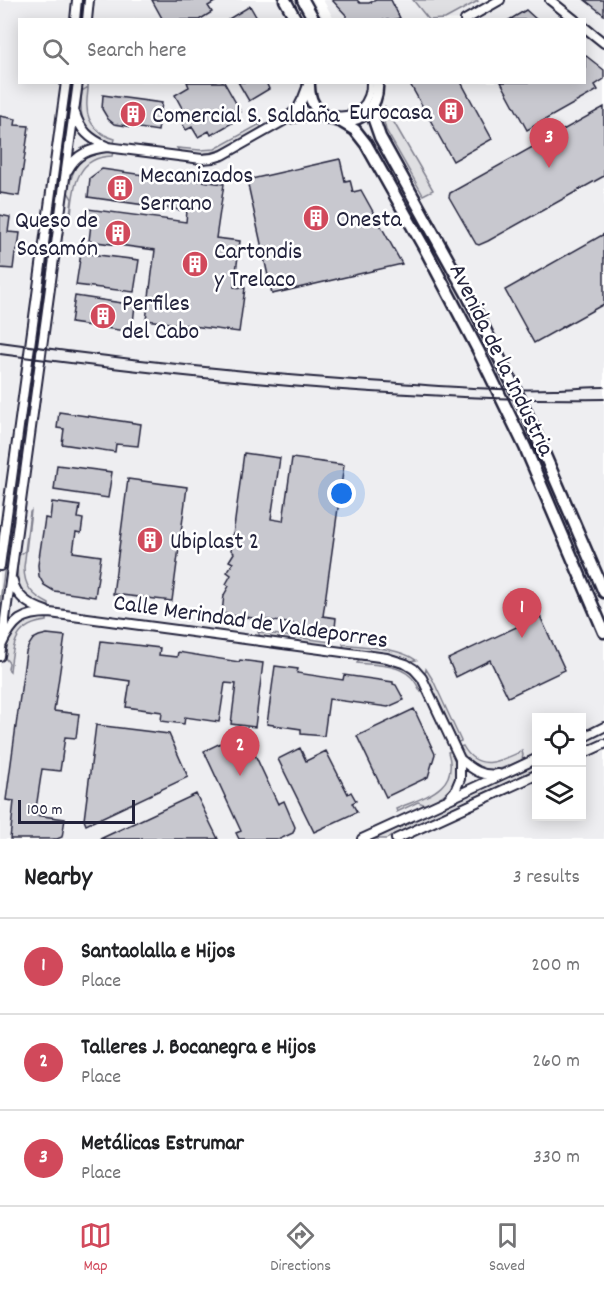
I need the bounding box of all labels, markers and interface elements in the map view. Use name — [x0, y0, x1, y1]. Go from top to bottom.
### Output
search box — [18, 18, 586, 84]
icon: search — [39, 35, 72, 68]
text: Search here — [87, 36, 186, 67]
building icon: Eurocasa — [436, 96, 466, 126]
place label: Eurocasa — [349, 97, 433, 131]
building icon: Comercial S. Saldaña — [118, 99, 148, 129]
place label: Comercial S. Saldaña — [152, 100, 340, 134]
pin: 3 — [530, 118, 568, 168]
place label: Mecanizados Serrano — [140, 160, 253, 222]
building icon: Mecanizados Serrano — [105, 173, 135, 203]
building icon: Onesta — [301, 203, 331, 233]
place label: Onesta — [336, 204, 402, 238]
place label: Queso de Sasamón — [15, 205, 98, 267]
building icon: Queso de Sasamón — [103, 218, 133, 248]
place label: Cartondis y Trelaco — [214, 236, 302, 298]
building icon: Cartondis y Trelaco — [180, 249, 210, 279]
street label: Avenida de la Industria — [439, 258, 562, 463]
place label: Perfiles del Cabo — [122, 288, 199, 350]
building icon: Perfiles del Cabo — [88, 301, 118, 331]
your location — [327, 479, 356, 508]
building icon: Ubiplast 2 — [135, 525, 165, 555]
place label: Ubiplast 2 — [170, 526, 259, 560]
street label: Calle Merindad de Valdeporres — [111, 587, 390, 659]
pin: 1 — [502, 588, 542, 638]
map controls — [532, 713, 586, 821]
button: locate — [532, 713, 586, 767]
pin: 2 — [220, 726, 260, 776]
button: layers — [532, 767, 586, 821]
scale bar — [18, 797, 135, 824]
text: 100 m — [27, 799, 63, 822]
text: Nearby — [24, 860, 92, 897]
text: 3 results — [513, 864, 580, 892]
text: Santaolalla e Hijos — [81, 937, 236, 968]
text: 1 — [41, 952, 46, 980]
text: 200 m — [531, 952, 580, 980]
text: Place — [81, 968, 121, 996]
text: Talleres J. Bocanegra e Hijos — [81, 1033, 316, 1064]
text: 2 — [39, 1048, 48, 1076]
text: 260 m — [532, 1048, 580, 1076]
text: Place — [81, 1064, 121, 1092]
text: Metálicas Estrumar — [81, 1129, 244, 1160]
text: 3 — [39, 1144, 48, 1172]
text: 330 m — [533, 1144, 580, 1172]
text: Place — [81, 1160, 121, 1188]
tab: Map — [79, 1219, 112, 1278]
tab: Directions — [270, 1219, 331, 1278]
tab: Saved — [489, 1219, 525, 1278]

